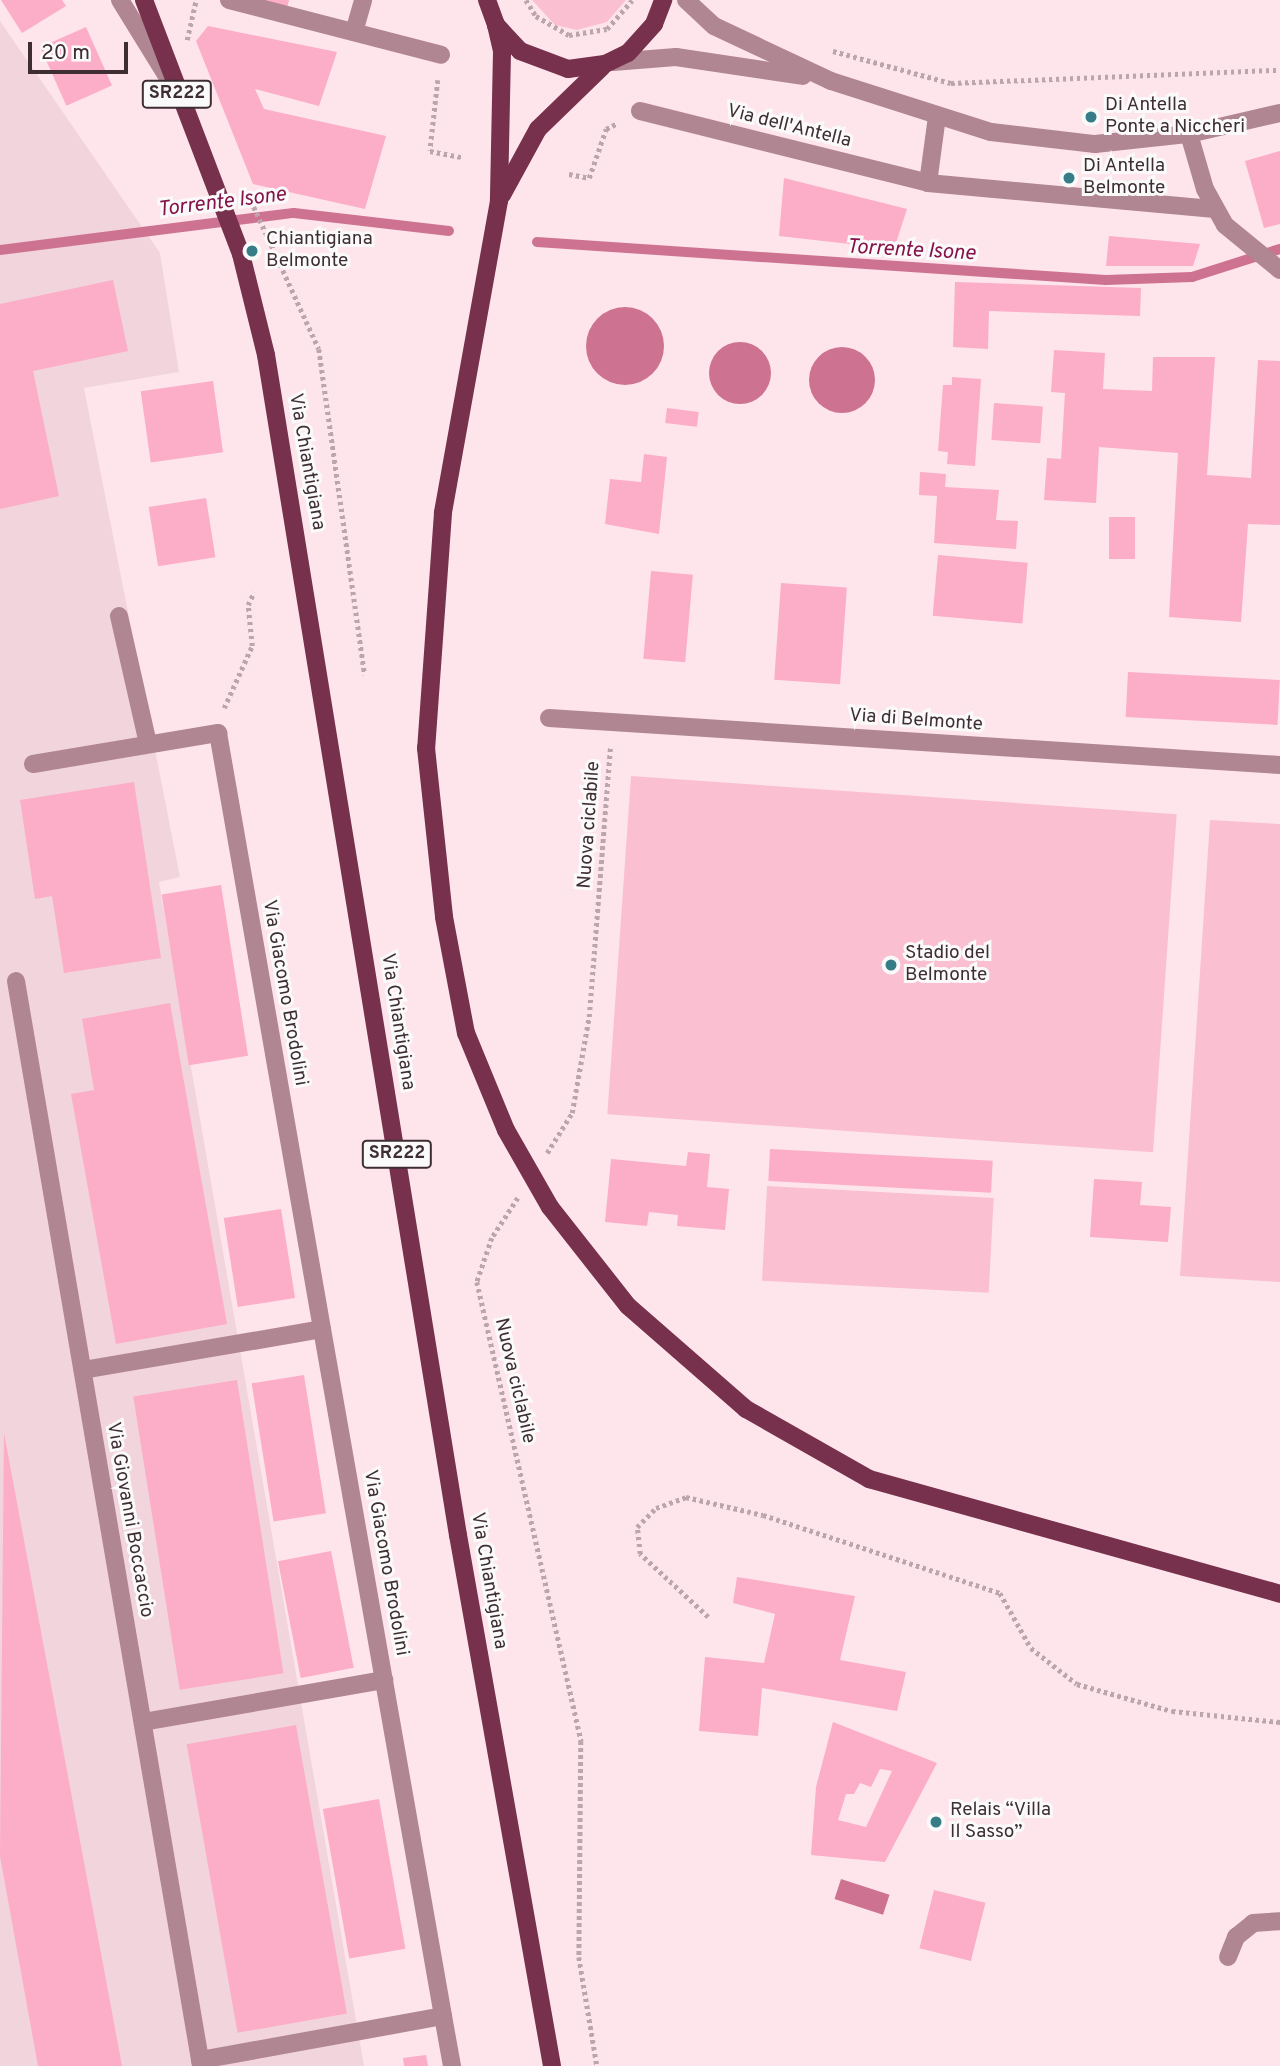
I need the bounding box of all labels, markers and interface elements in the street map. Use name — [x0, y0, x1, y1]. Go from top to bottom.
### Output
scale bar — [32, 28, 131, 72]
text: 20 m — [41, 40, 90, 67]
road number: SR222 — [140, 80, 214, 108]
place label: Di Antella Ponte a Niccheri — [1105, 95, 1245, 139]
street label: Via dell'Antella — [725, 101, 853, 153]
marker: Di Antella Ponte a Niccheri — [1083, 109, 1099, 125]
place label: Di Antella Belmonte — [1083, 156, 1166, 200]
marker: Di Antella Belmonte — [1061, 170, 1077, 186]
water label: Torrente Isone — [156, 183, 288, 223]
place label: Chiantigiana Belmonte — [266, 229, 373, 273]
water label: Torrente Isone — [846, 235, 976, 267]
marker: Chiantigiana Belmonte — [244, 243, 260, 259]
street label: Via Chiantigiana — [283, 392, 329, 532]
street label: Via di Belmonte — [848, 705, 984, 737]
street label: Nuova ciclabile — [574, 760, 606, 890]
street label: Via Giacomo Brodolini — [256, 898, 312, 1088]
place label: Stadio del Belmonte — [905, 943, 990, 987]
street label: Via Chiantigiana — [375, 952, 419, 1092]
marker: Stadio del Belmonte — [883, 957, 899, 973]
road number: SR222 — [360, 1140, 434, 1168]
street label: Nuova ciclabile — [489, 1316, 539, 1446]
street label: Via Giovanni Boccaccio — [101, 1421, 157, 1619]
street label: Via Giacomo Brodolini — [357, 1468, 413, 1658]
street label: Via Chiantigiana — [465, 1511, 511, 1651]
place label: Relais “Villa Il Sasso” — [950, 1800, 1051, 1844]
marker: Relais “Villa Il Sasso” — [928, 1814, 944, 1830]

